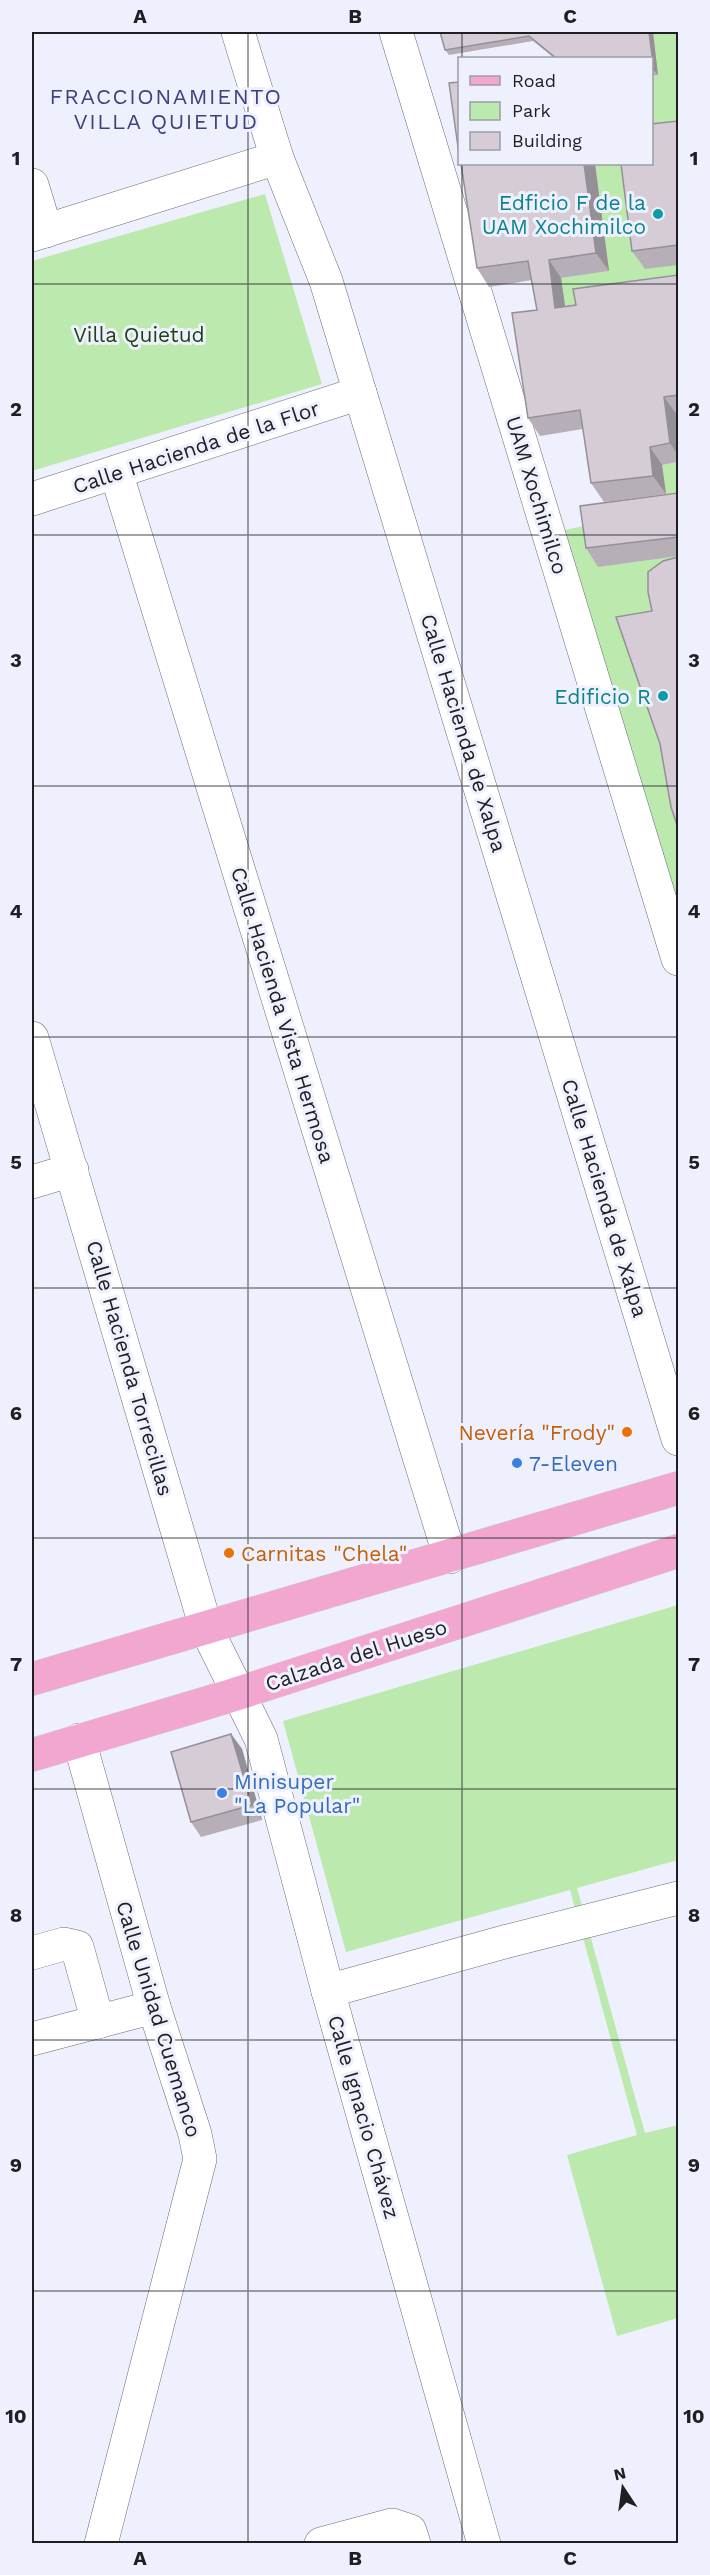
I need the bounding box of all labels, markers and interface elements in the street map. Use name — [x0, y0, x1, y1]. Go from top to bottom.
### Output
text: A — [133, 4, 147, 28]
text: B — [348, 4, 362, 28]
text: C — [563, 4, 577, 28]
legend — [458, 57, 653, 165]
text: Road — [512, 70, 556, 91]
district label: FRACCIONAMIENTO VILLA QUIETUD — [49, 84, 283, 134]
text: Park — [512, 100, 551, 121]
text: Building — [512, 130, 582, 151]
text: 1 — [12, 146, 20, 170]
text: 1 — [690, 146, 698, 170]
place label: Edficio F de la UAM Xochimilco — [482, 190, 646, 239]
marker: Edficio F de la UAM Xochimilco — [651, 207, 665, 221]
park label: Villa Quietud — [73, 322, 205, 347]
street label: Calle Hacienda de la Flor — [70, 395, 323, 499]
text: 2 — [10, 397, 22, 421]
text: 2 — [688, 397, 700, 421]
street label: UAM Xochimilco — [501, 413, 573, 577]
street label: Calle Hacienda de Xalpa — [416, 611, 512, 855]
text: 3 — [10, 648, 22, 672]
text: 3 — [688, 648, 700, 672]
place label: Edificio R — [554, 684, 651, 709]
marker: Edificio R — [656, 689, 670, 703]
street label: Calle Hacienda Vista Hermosa — [226, 864, 340, 1166]
text: 4 — [10, 899, 23, 923]
text: 4 — [688, 899, 701, 923]
street label: Calle Hacienda de Xalpa — [557, 1076, 653, 1320]
text: 5 — [10, 1150, 22, 1174]
text: 5 — [688, 1150, 700, 1174]
street label: Calle Hacienda Torrecillas — [82, 1238, 178, 1498]
text: 6 — [10, 1401, 22, 1425]
text: 6 — [688, 1401, 700, 1425]
place label: Nevería "Frody" — [458, 1420, 615, 1445]
marker: Nevería "Frody" — [620, 1425, 634, 1439]
place label: 7-Eleven — [529, 1451, 618, 1476]
marker: 7-Eleven — [510, 1456, 524, 1470]
place label: Carnitas "Chela" — [241, 1541, 407, 1566]
marker: Carnitas "Chela" — [222, 1546, 236, 1560]
street label: Calzada del Hueso — [262, 1614, 450, 1696]
text: 7 — [10, 1652, 22, 1676]
text: 7 — [688, 1652, 700, 1676]
place label: Minisuper "La Popular" — [234, 1769, 360, 1818]
marker: Minisuper "La Popular" — [215, 1786, 229, 1800]
street label: Calle Unidad Cuemanco — [111, 1898, 207, 2140]
text: 8 — [10, 1903, 22, 1927]
text: 8 — [688, 1903, 700, 1927]
street label: Calle Ignacio Chávez — [323, 2012, 405, 2222]
text: 9 — [10, 2153, 22, 2177]
text: 9 — [688, 2153, 700, 2177]
text: 10 — [5, 2404, 27, 2428]
text: 10 — [683, 2404, 705, 2428]
north arrow — [593, 2458, 653, 2518]
text: N — [612, 2463, 628, 2484]
text: A — [133, 2546, 147, 2570]
text: B — [348, 2546, 362, 2570]
text: C — [563, 2546, 577, 2570]

